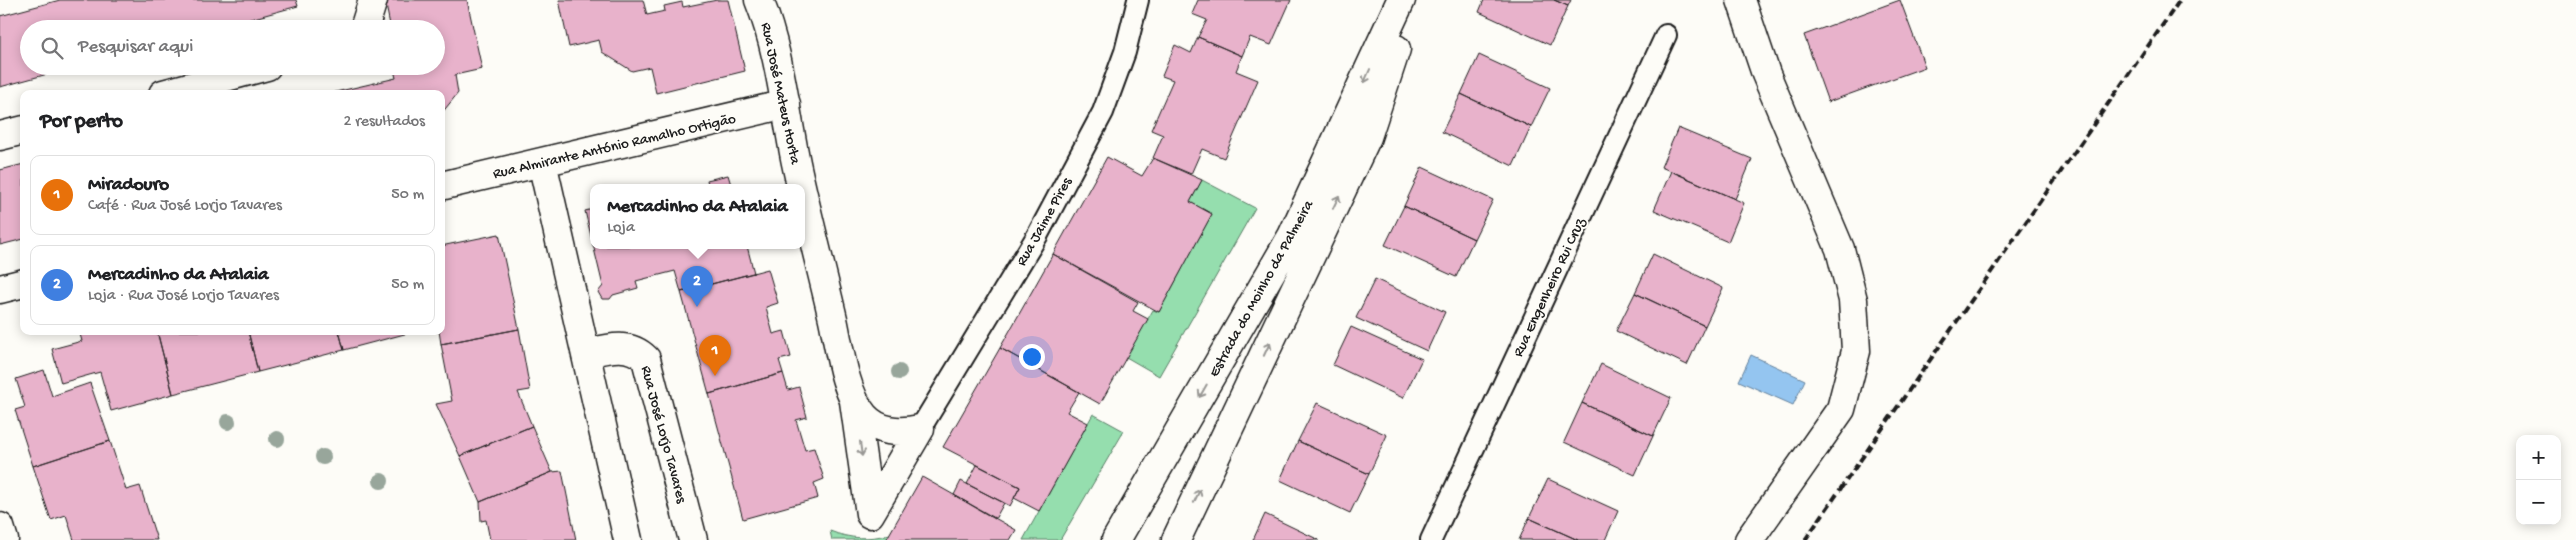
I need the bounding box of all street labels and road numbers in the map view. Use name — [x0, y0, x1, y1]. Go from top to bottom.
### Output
street label: Rua José Mateus Horta — [756, 21, 804, 166]
street label: Rua Almirante António Ramalho Ortigão — [491, 110, 738, 184]
street label: Rua Jaime Pires — [1013, 174, 1077, 269]
street label: Estrada do Moinho da Palmeira — [1206, 197, 1318, 380]
street label: Rua Engenheiro Rui Cruz — [1510, 215, 1590, 360]
street label: Rua José Lorjo Tavares — [636, 364, 690, 506]

